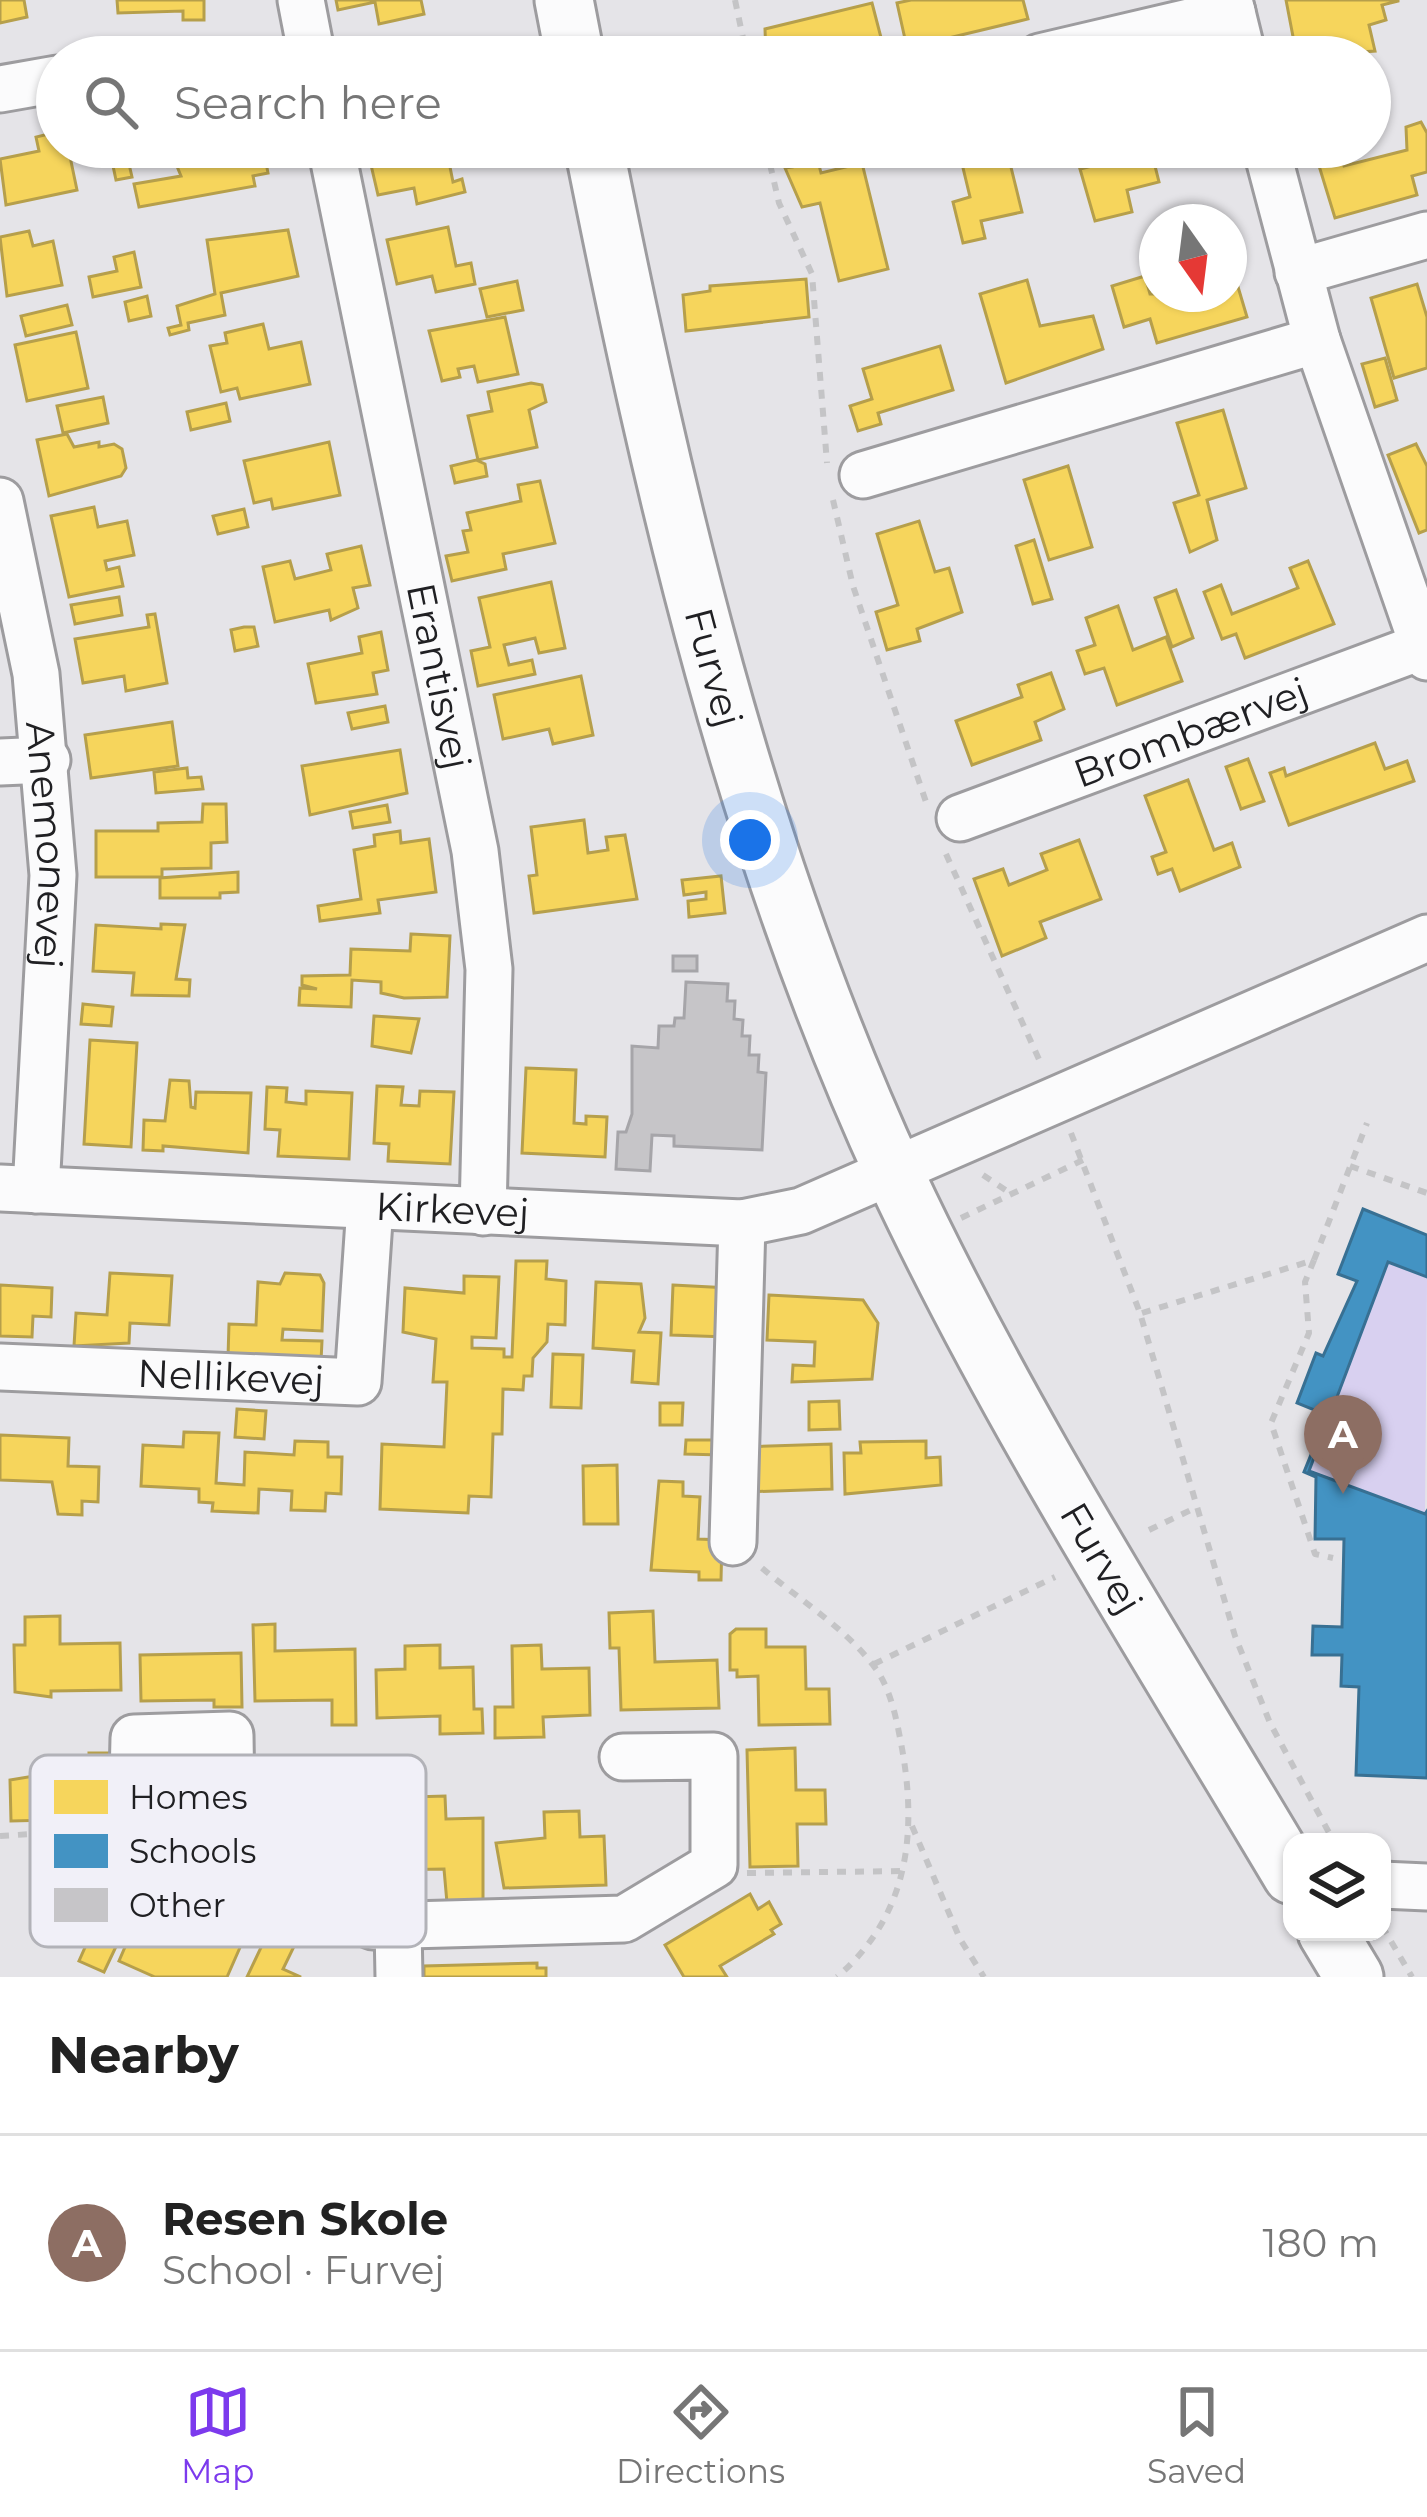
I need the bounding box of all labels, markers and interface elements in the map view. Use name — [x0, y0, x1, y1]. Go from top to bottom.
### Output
search box — [36, 36, 1391, 168]
icon: search — [78, 69, 144, 135]
text: Search here — [174, 75, 442, 130]
north arrow — [1139, 204, 1247, 312]
street label: Erantisvej — [397, 579, 482, 773]
street label: Furvej — [675, 603, 753, 732]
street label: Brombærvej — [1067, 667, 1314, 798]
street label: Anemonevej — [16, 719, 78, 970]
your location — [720, 810, 780, 870]
street label: Kirkevej — [375, 1182, 530, 1237]
street label: Nellikevej — [136, 1349, 325, 1405]
pin: A — [1304, 1395, 1382, 1494]
street label: Furvej — [1050, 1494, 1153, 1622]
legend — [30, 1755, 426, 1947]
text: Homes — [129, 1777, 248, 1817]
text: Schools — [129, 1831, 256, 1871]
map controls — [1283, 1833, 1391, 1941]
button: layers — [1283, 1833, 1391, 1941]
text: Other — [129, 1885, 226, 1925]
text: Nearby — [48, 2024, 239, 2086]
text: Resen Skole — [162, 2191, 448, 2246]
text: A — [72, 2219, 102, 2267]
text: 180 m — [1263, 2219, 1379, 2267]
text: School · Furvej — [162, 2246, 445, 2294]
tab: Map — [181, 2379, 254, 2491]
tab: Directions — [616, 2379, 785, 2491]
tab: Saved — [1147, 2379, 1246, 2491]

